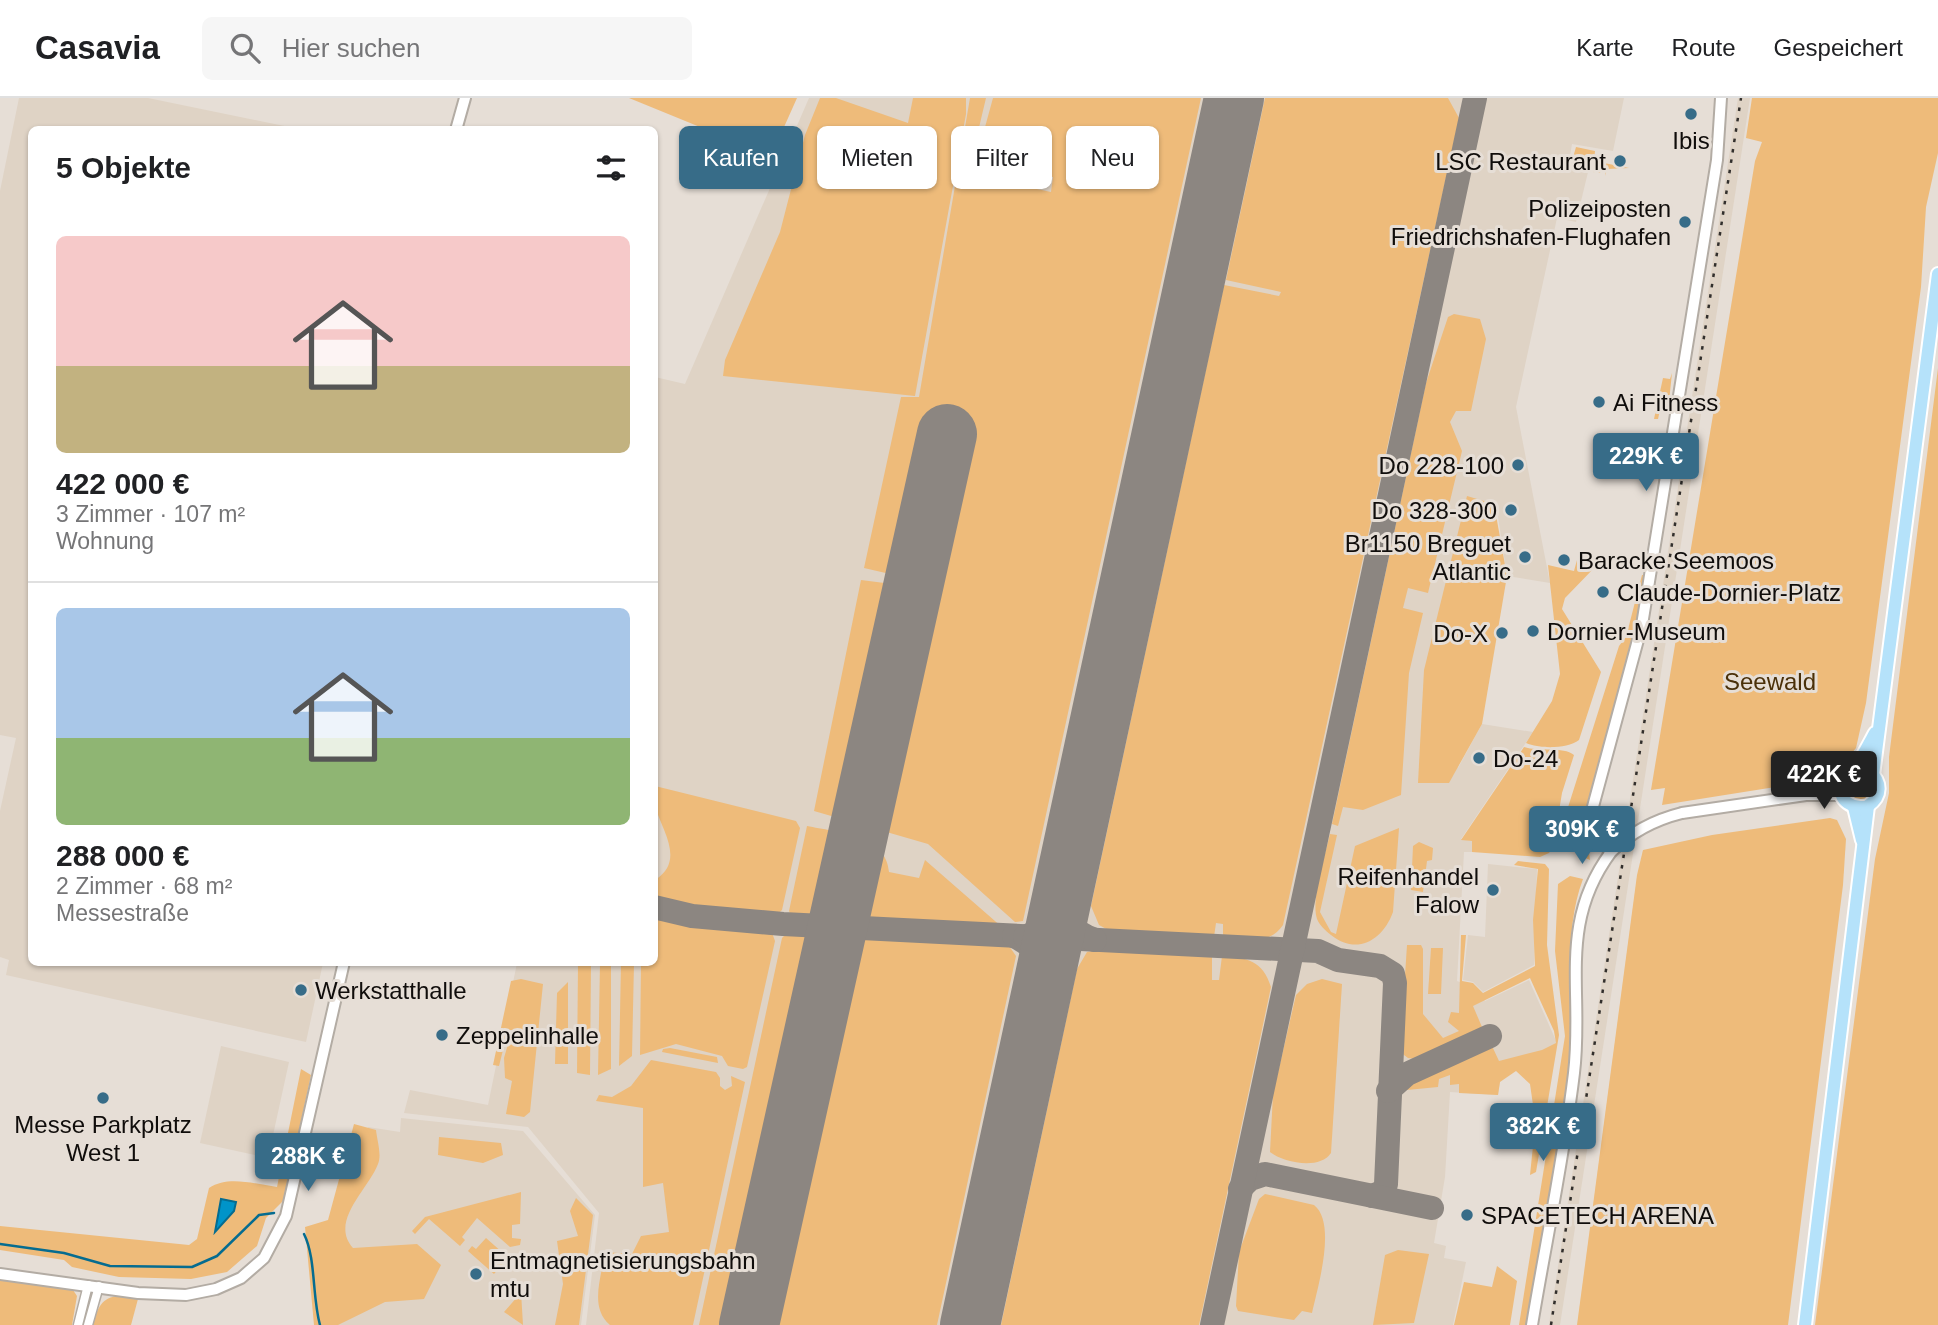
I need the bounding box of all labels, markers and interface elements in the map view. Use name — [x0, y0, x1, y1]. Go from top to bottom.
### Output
search box — [202, 17, 692, 80]
text: Casavia — [35, 29, 160, 66]
icon: search — [226, 29, 264, 67]
text: Hier suchen — [282, 33, 421, 63]
text: Karte — [1576, 34, 1634, 61]
text: Route — [1672, 34, 1736, 61]
text: Gespeichert — [1774, 34, 1903, 61]
marker: Ibis — [1683, 106, 1699, 122]
chip: Kaufen — [679, 126, 803, 189]
chip: Mieten — [817, 126, 937, 189]
chip: Filter — [951, 126, 1052, 189]
chip: Neu — [1066, 126, 1159, 189]
place label: Ibis — [1672, 127, 1710, 154]
place label: LSC Restaurant — [1435, 148, 1606, 175]
icon: filters — [592, 149, 630, 187]
text: 5 Objekte — [56, 151, 191, 184]
marker: LSC Restaurant — [1612, 153, 1628, 169]
place label: Polizeiposten Friedrichshafen-Flughafen — [1391, 195, 1671, 250]
marker: Polizeiposten Friedrichshafen-Flughafen — [1677, 214, 1693, 230]
icon: home — [280, 282, 406, 408]
place label: Ai Fitness — [1613, 389, 1718, 416]
marker: Ai Fitness — [1591, 394, 1607, 410]
pin: 229K € — [1589, 434, 1703, 493]
text: 229K € — [1609, 443, 1683, 469]
place label: Do 228-100 — [1379, 452, 1504, 479]
marker: Do 228-100 — [1510, 457, 1526, 473]
text: 422 000 € — [56, 467, 189, 500]
place label: Do 328-300 — [1372, 497, 1497, 524]
text: 3 Zimmer · 107 m² — [56, 501, 245, 527]
marker: Do 328-300 — [1503, 502, 1519, 518]
text: Wohnung — [56, 528, 154, 554]
place label: Br1150 Breguet Atlantic — [1345, 530, 1511, 585]
place label: Baracke Seemoos — [1578, 547, 1774, 574]
marker: Br1150 Breguet Atlantic — [1517, 549, 1533, 565]
marker: Baracke Seemoos — [1556, 552, 1572, 568]
place label: Claude-Dornier-Platz — [1617, 579, 1841, 606]
marker: Claude-Dornier-Platz — [1595, 584, 1611, 600]
place label: Dornier-Museum — [1547, 618, 1726, 645]
place label: Do-X — [1433, 620, 1488, 647]
marker: Dornier-Museum — [1525, 623, 1541, 639]
marker: Do-X — [1494, 625, 1510, 641]
icon: home — [280, 654, 406, 780]
park label: Seewald — [1724, 668, 1816, 695]
place label: Do-24 — [1493, 745, 1558, 772]
marker: Do-24 — [1471, 750, 1487, 766]
pin: 422K € — [1767, 752, 1881, 811]
text: 422K € — [1787, 761, 1861, 787]
pin: 309K € — [1525, 806, 1639, 866]
text: 309K € — [1545, 816, 1619, 842]
text: 288 000 € — [56, 839, 189, 872]
place label: Reifenhandel Falow — [1338, 863, 1480, 918]
text: 2 Zimmer · 68 m² — [56, 873, 232, 899]
marker: Reifenhandel Falow — [1485, 882, 1501, 898]
text: Messestraße — [56, 900, 189, 926]
place label: Werkstatthalle — [315, 977, 467, 1004]
marker: Werkstatthalle — [293, 982, 309, 998]
place label: Zeppelinhalle — [456, 1022, 599, 1049]
marker: Zeppelinhalle — [434, 1027, 450, 1043]
marker: Messe Parkplatz West 1 — [95, 1090, 111, 1106]
pin: 382K € — [1486, 1104, 1600, 1163]
place label: Messe Parkplatz West 1 — [14, 1111, 192, 1166]
text: 382K € — [1506, 1113, 1580, 1139]
pin: 288K € — [251, 1134, 365, 1193]
text: 288K € — [271, 1143, 345, 1169]
place label: SPACETECH ARENA — [1481, 1202, 1714, 1229]
marker: SPACETECH ARENA — [1459, 1207, 1475, 1223]
place label: Entmagnetisierungsbahn mtu — [490, 1247, 756, 1302]
marker: Entmagnetisierungsbahn mtu — [468, 1266, 484, 1282]

